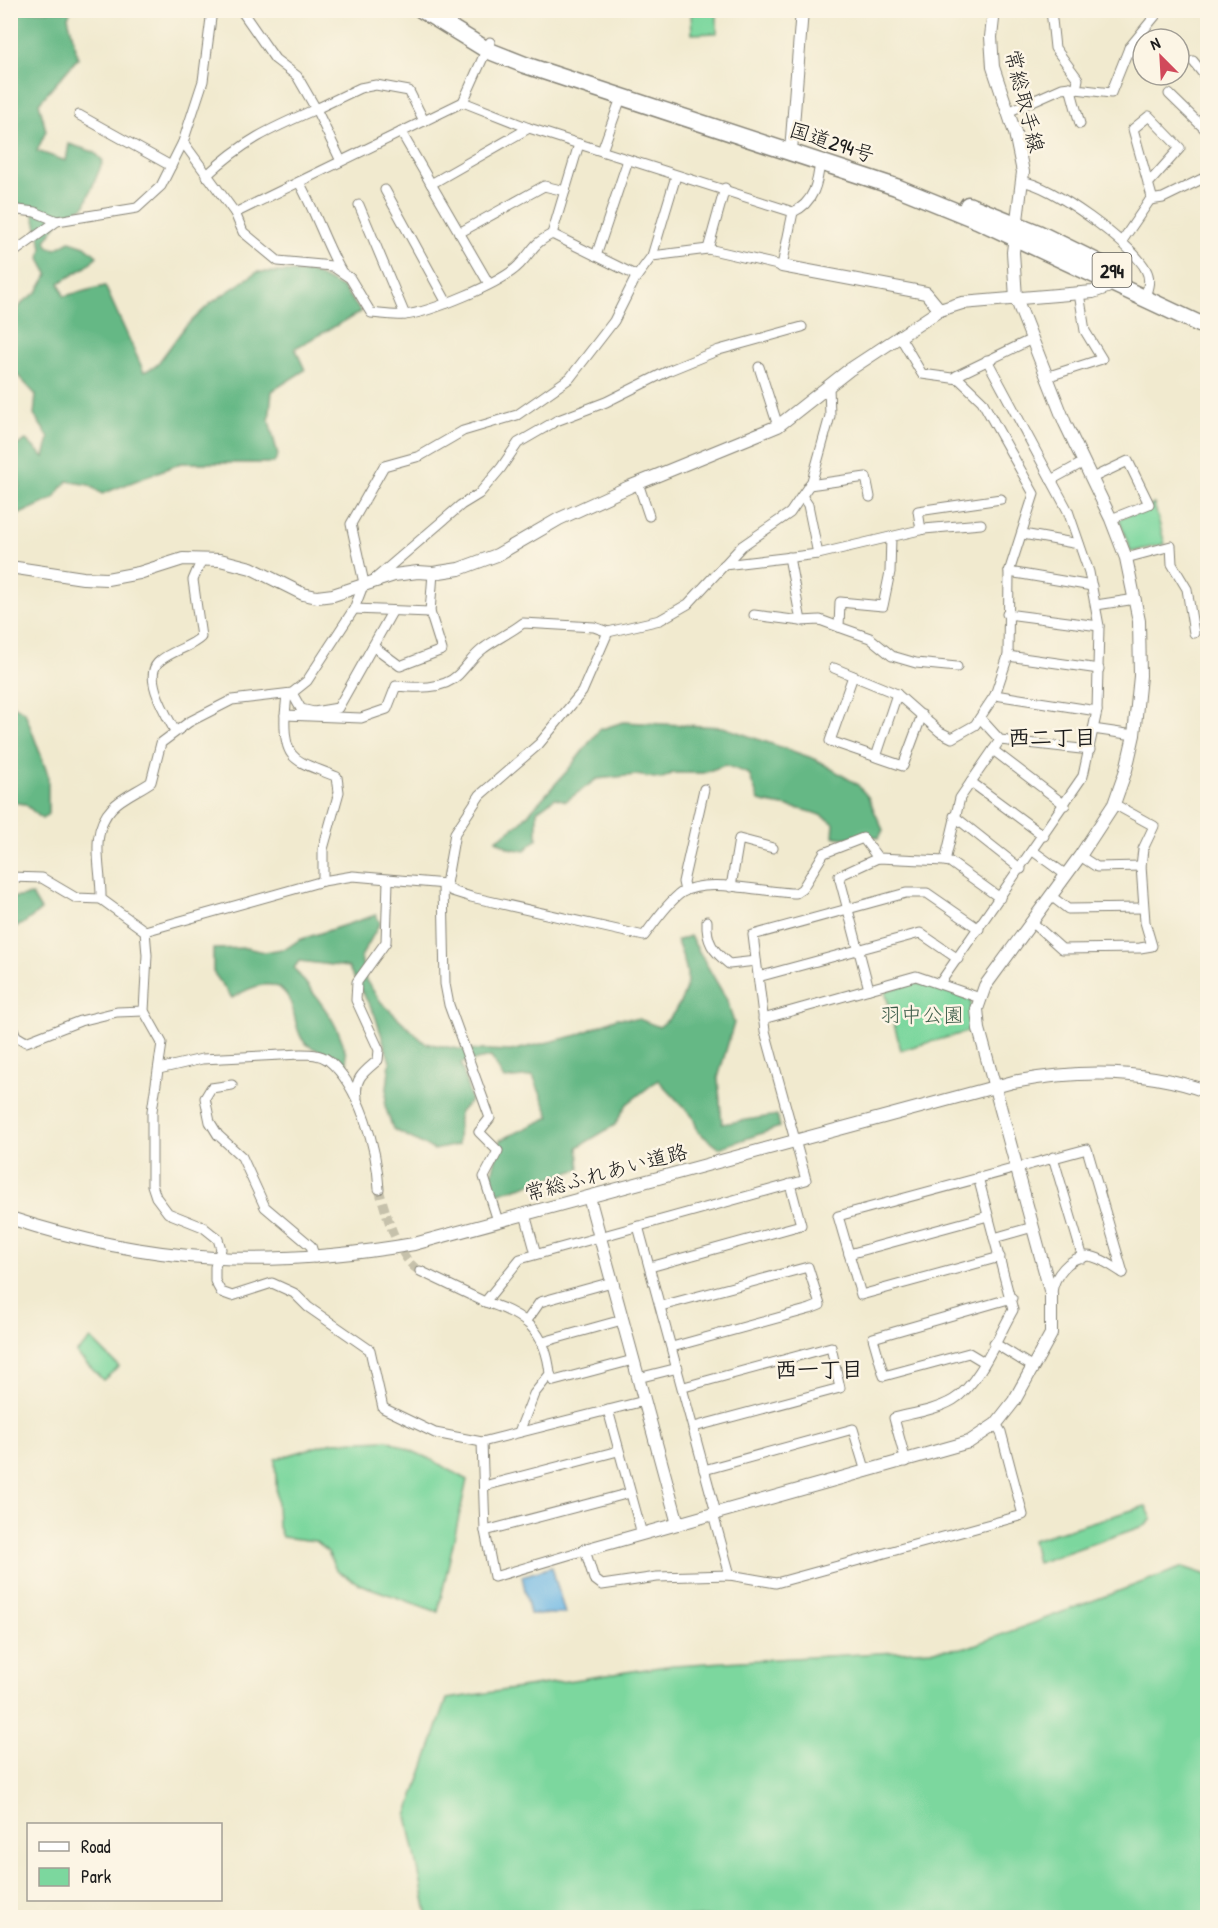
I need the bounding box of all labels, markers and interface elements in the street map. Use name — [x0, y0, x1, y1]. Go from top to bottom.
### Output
north arrow — [1131, 27, 1191, 87]
text: N — [1147, 31, 1164, 55]
street label: 常総取手線 — [998, 47, 1052, 155]
street label: 国道294号 — [785, 115, 879, 169]
road number: 294 — [1092, 253, 1132, 287]
district label: 西二丁目 — [1008, 722, 1096, 752]
park label: 羽中公園 — [880, 1000, 964, 1029]
street label: 常総ふれあい道路 — [521, 1136, 691, 1208]
district label: 西一丁目 — [775, 1354, 863, 1384]
legend — [27, 1823, 222, 1901]
text: Road — [81, 1834, 111, 1859]
text: Park — [81, 1864, 112, 1889]

